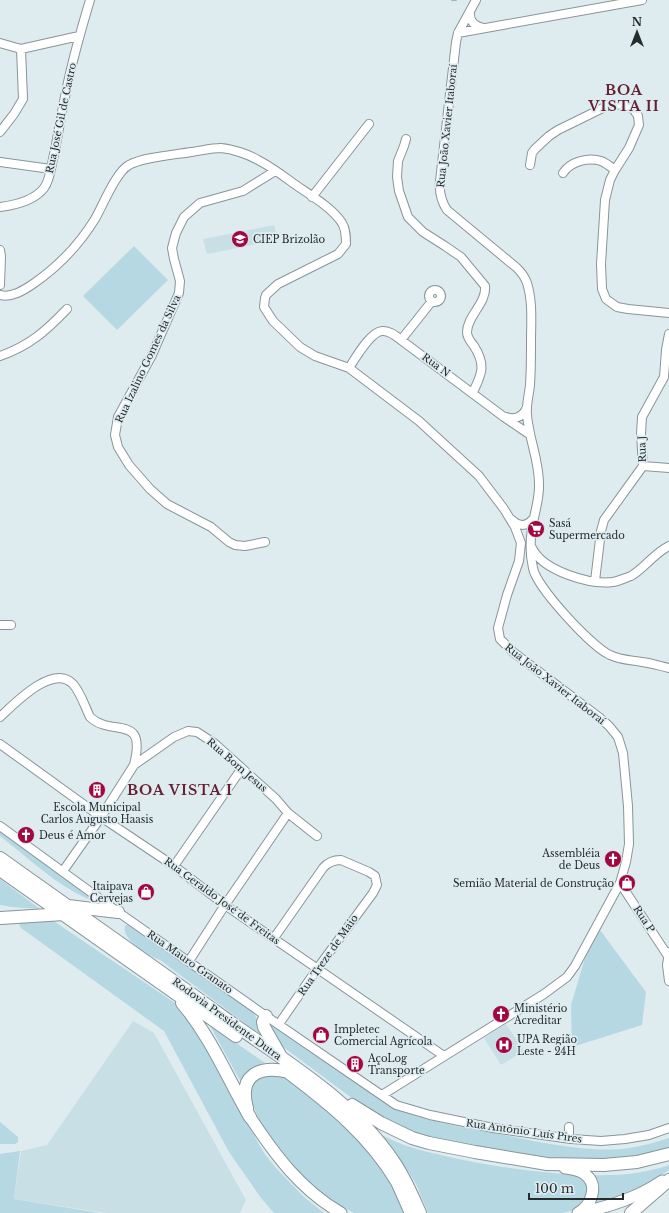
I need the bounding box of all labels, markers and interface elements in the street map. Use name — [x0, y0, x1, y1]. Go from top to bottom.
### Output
north arrow — [617, 12, 657, 52]
text: N — [632, 15, 643, 29]
street label: Rua José Gil de Castro — [43, 61, 79, 175]
street label: Rua João Xavier Itaboraí — [434, 63, 460, 188]
district label: BOA VISTA II — [587, 81, 660, 115]
school or university icon: CIEP Brizolão — [230, 229, 250, 249]
place label: CIEP Brizolão — [253, 233, 326, 246]
street label: Rua Izalino Gomes da Silva — [113, 292, 184, 425]
street label: Rua N — [419, 350, 453, 380]
street label: Rua J — [635, 435, 649, 463]
place label: Sasá Supermercado — [549, 517, 625, 542]
supermarket icon: Sasá Supermercado — [526, 519, 546, 539]
street label: Rua João Xavier Itaboraí — [502, 641, 608, 728]
street label: Rua Bom Jesus — [204, 735, 270, 795]
building icon: Escola Municipal Carlos Augusto Haasis — [87, 780, 107, 800]
district label: BOA VISTA I — [127, 781, 233, 799]
place label: Escola Municipal Carlos Augusto Haasis — [41, 801, 154, 826]
church icon: Deus é Amor — [16, 825, 36, 845]
place label: Deus é Amor — [39, 829, 106, 842]
place label: Assembléia de Deus — [541, 847, 600, 872]
church icon: Assembléia de Deus — [603, 849, 623, 869]
street label: Rua Geraldo José de Freitas — [162, 855, 283, 948]
shop icon: Semião Material de Construção — [617, 873, 637, 893]
place label: Semião Material de Construção — [453, 877, 614, 890]
place label: Itaipava Cervejas — [90, 880, 133, 905]
shop icon: Itaipava Cervejas — [136, 882, 156, 902]
street label: Rua P — [630, 903, 658, 935]
street label: Rua Treze de Maio — [295, 912, 361, 998]
street label: Rua Mauro Granato — [145, 927, 236, 997]
street label: Rodovia Presidente Dutra — [170, 975, 285, 1063]
place label: Ministério Acreditar — [513, 1002, 568, 1027]
church icon: Ministério Acreditar — [491, 1004, 511, 1024]
place label: Impletec Comercial Agrícola — [334, 1023, 433, 1048]
shop icon: Impletec Comercial Agrícola — [311, 1025, 331, 1045]
place label: UPA Região Leste - 24H — [517, 1033, 578, 1058]
hospital icon: UPA Região Leste - 24H — [494, 1035, 514, 1055]
place label: AçoLog Transporte — [367, 1052, 425, 1077]
building icon: AçoLog Transporte — [345, 1054, 365, 1074]
street label: Rua Antônio Luís Pires — [465, 1116, 583, 1146]
scale bar — [529, 1175, 623, 1201]
text: 100 m — [535, 1181, 574, 1196]

